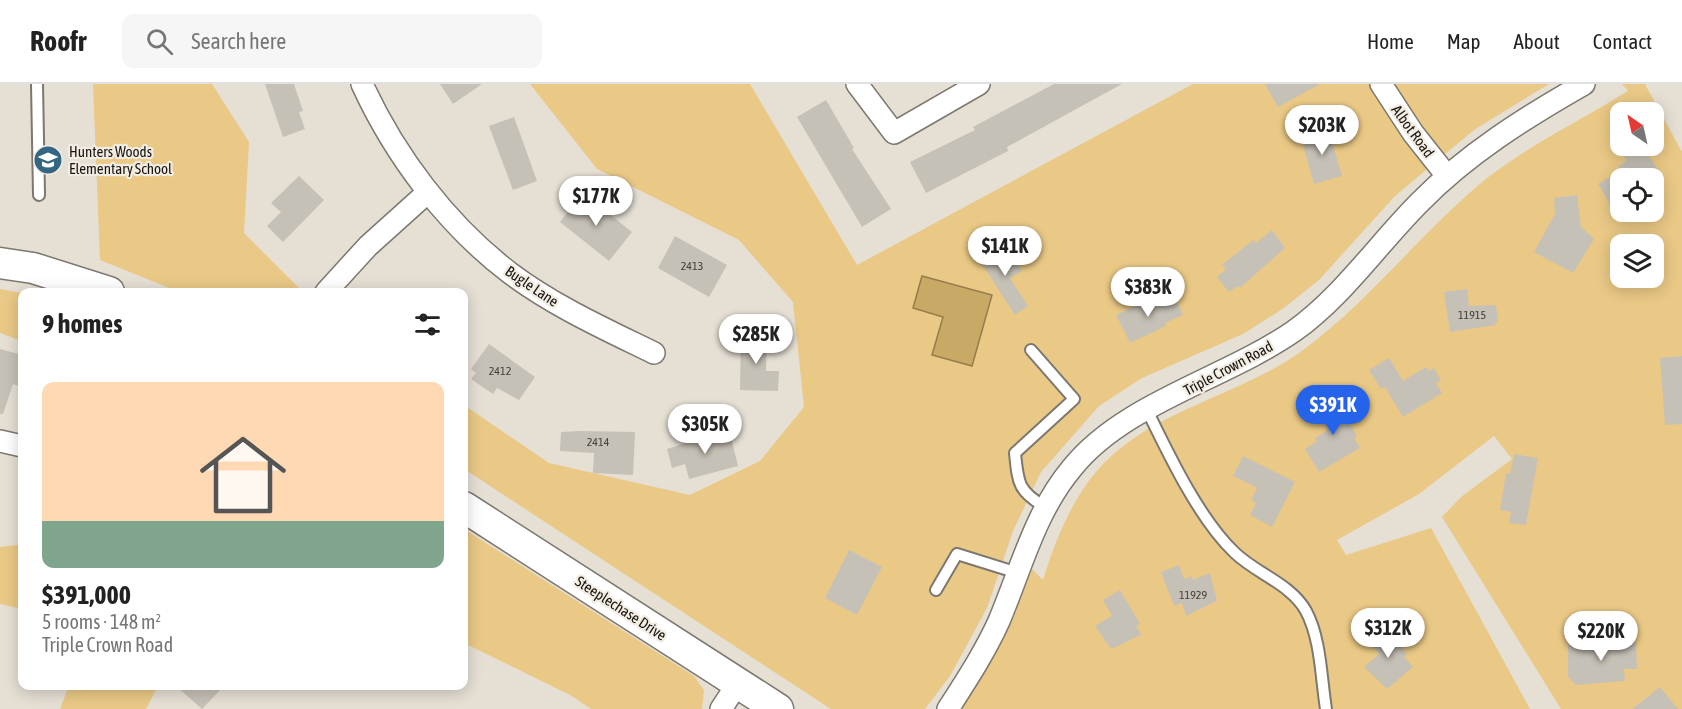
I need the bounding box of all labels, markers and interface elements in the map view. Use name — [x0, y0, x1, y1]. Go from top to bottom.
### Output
search box — [122, 14, 542, 68]
text: Roofr — [30, 25, 86, 57]
icon: search — [143, 25, 176, 58]
text: Search here — [191, 28, 286, 54]
text: Home — [1367, 29, 1414, 53]
text: Map — [1447, 29, 1481, 53]
text: About — [1514, 29, 1560, 53]
text: Contact — [1593, 29, 1652, 53]
street label: Albot Road — [1388, 102, 1438, 160]
north arrow — [1610, 102, 1664, 156]
map controls — [1610, 102, 1664, 288]
pin: $203K — [1280, 105, 1364, 156]
text: $203K — [1299, 113, 1345, 136]
place label: Hunters Woods Elementary School — [69, 143, 172, 177]
school or university icon: Hunters Woods Elementary School — [32, 144, 64, 176]
button: locate — [1610, 168, 1664, 222]
pin: $177K — [554, 176, 638, 227]
text: $177K — [573, 184, 619, 207]
pin: $141K — [963, 226, 1047, 277]
text: $141K — [982, 234, 1028, 257]
button: layers — [1610, 234, 1664, 288]
house number: 2413 — [681, 259, 703, 273]
street label: Bugle Lane — [502, 262, 562, 310]
pin: $383K — [1106, 267, 1190, 318]
text: $383K — [1125, 275, 1171, 298]
icon: filters — [411, 308, 444, 341]
house number: 11915 — [1458, 308, 1486, 322]
text: 9 homes — [42, 309, 122, 339]
pin: $285K — [714, 314, 798, 365]
text: $285K — [733, 322, 779, 345]
street label: Triple Crown Road — [1181, 337, 1275, 399]
house number: 2412 — [489, 364, 511, 378]
pin: $391K — [1291, 385, 1375, 436]
text: $391K — [1310, 393, 1356, 416]
pin: $305K — [663, 404, 747, 455]
text: $305K — [682, 412, 728, 435]
icon: home — [189, 421, 297, 529]
house number: 2414 — [587, 435, 610, 449]
street label: Steeplechase Drive — [572, 572, 670, 644]
text: $391,000 — [42, 580, 131, 610]
house number: 11929 — [1179, 588, 1207, 602]
pin: $312K — [1346, 608, 1430, 659]
text: 5 rooms · 148 m² — [42, 610, 161, 633]
pin: $220K — [1559, 611, 1643, 662]
text: $312K — [1365, 616, 1411, 639]
text: $220K — [1578, 619, 1624, 642]
text: Triple Crown Road — [42, 633, 173, 656]

